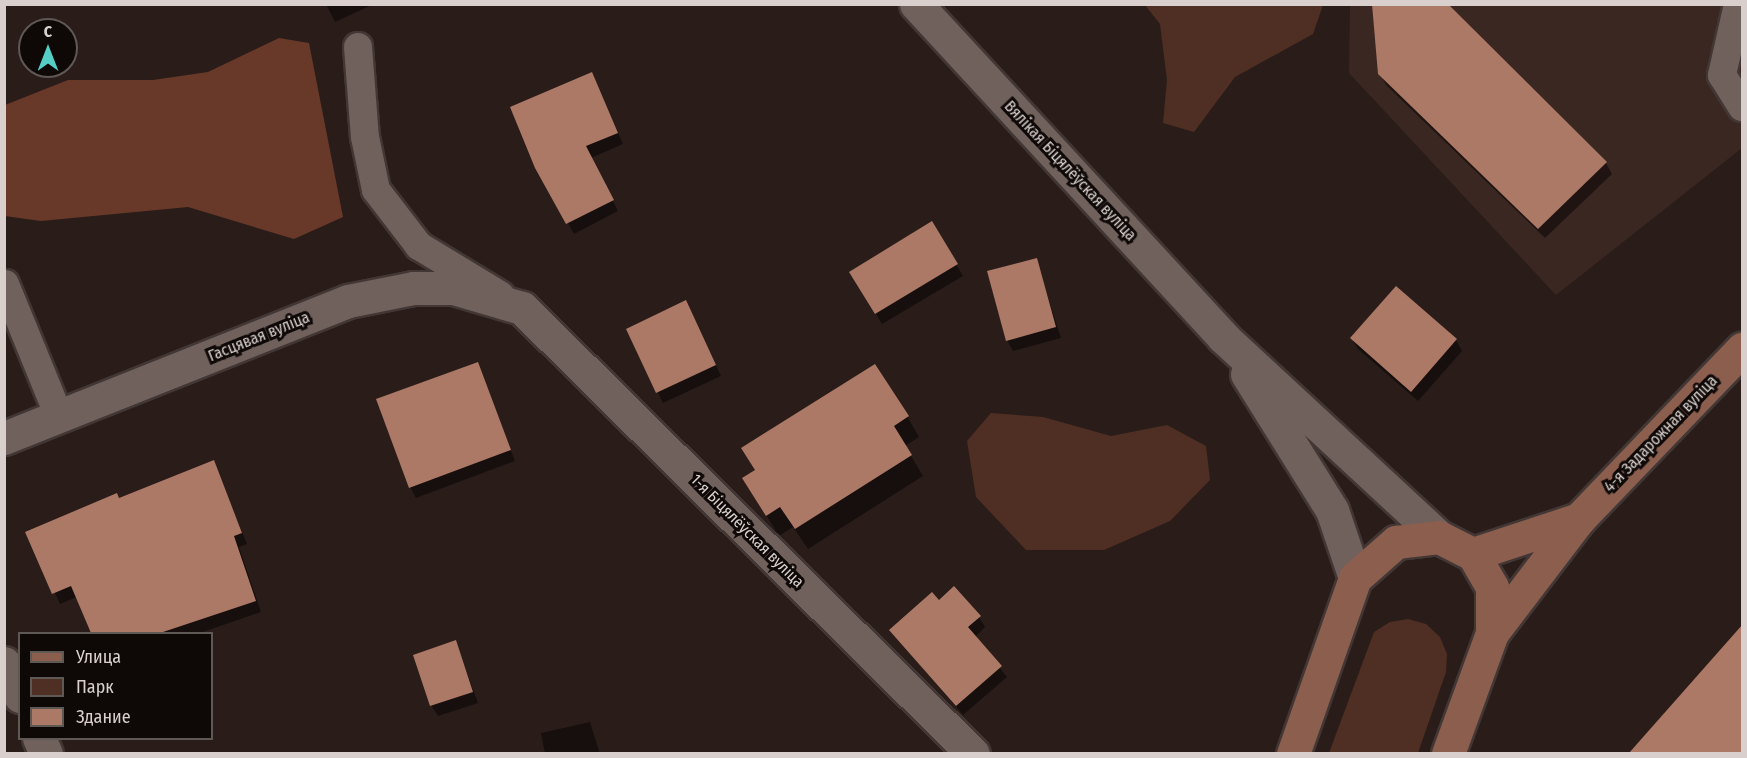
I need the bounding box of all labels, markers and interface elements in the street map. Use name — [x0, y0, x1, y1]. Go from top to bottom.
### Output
north arrow — [18, 18, 78, 78]
text: С — [44, 22, 52, 41]
street label: Вялікая Біцялёўская вуліца — [1000, 97, 1140, 245]
street label: Гасцявая вуліца — [206, 308, 312, 366]
street label: 4-я Задарожная вуліца — [1600, 372, 1722, 496]
street label: 1-я Біцялёўская вуліца — [686, 470, 808, 592]
legend — [18, 632, 213, 740]
text: Улица — [76, 646, 121, 668]
text: Парк — [76, 676, 114, 698]
text: Здание — [76, 706, 131, 728]

